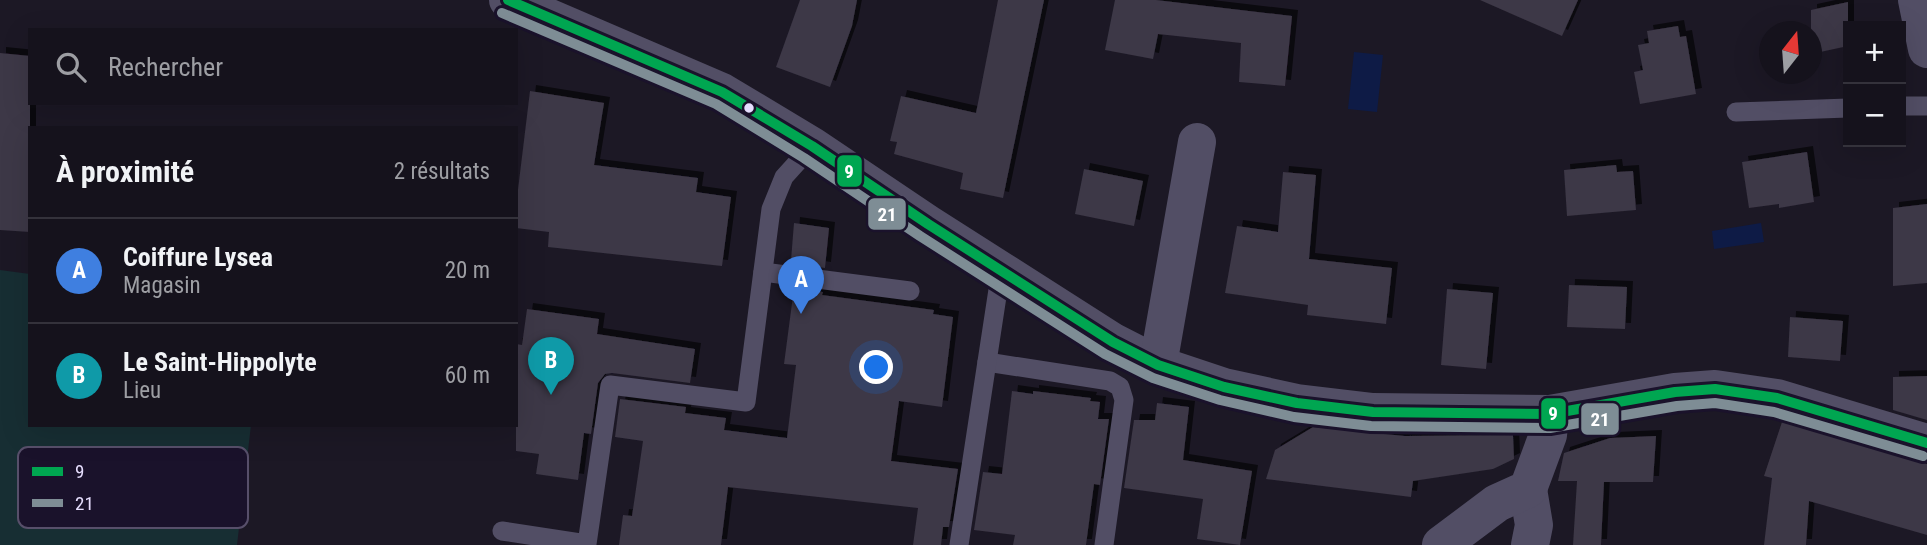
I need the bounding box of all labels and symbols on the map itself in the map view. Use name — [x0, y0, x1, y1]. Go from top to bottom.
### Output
north arrow — [1759, 21, 1822, 84]
unlabelled marker — [742, 101, 756, 115]
line badge: 9 — [836, 154, 863, 188]
text: 9 — [844, 160, 854, 183]
line badge: 21 — [867, 197, 907, 231]
text: 21 — [877, 203, 897, 226]
pin: A — [778, 256, 824, 314]
pin: B — [528, 337, 574, 395]
your location — [859, 350, 893, 384]
line badge: 9 — [1540, 397, 1567, 430]
text: 9 — [1548, 402, 1558, 425]
line badge: 21 — [1580, 402, 1620, 436]
text: 21 — [1590, 408, 1610, 431]
legend — [18, 447, 248, 528]
text: 9 — [75, 460, 84, 483]
text: 21 — [75, 492, 94, 515]

